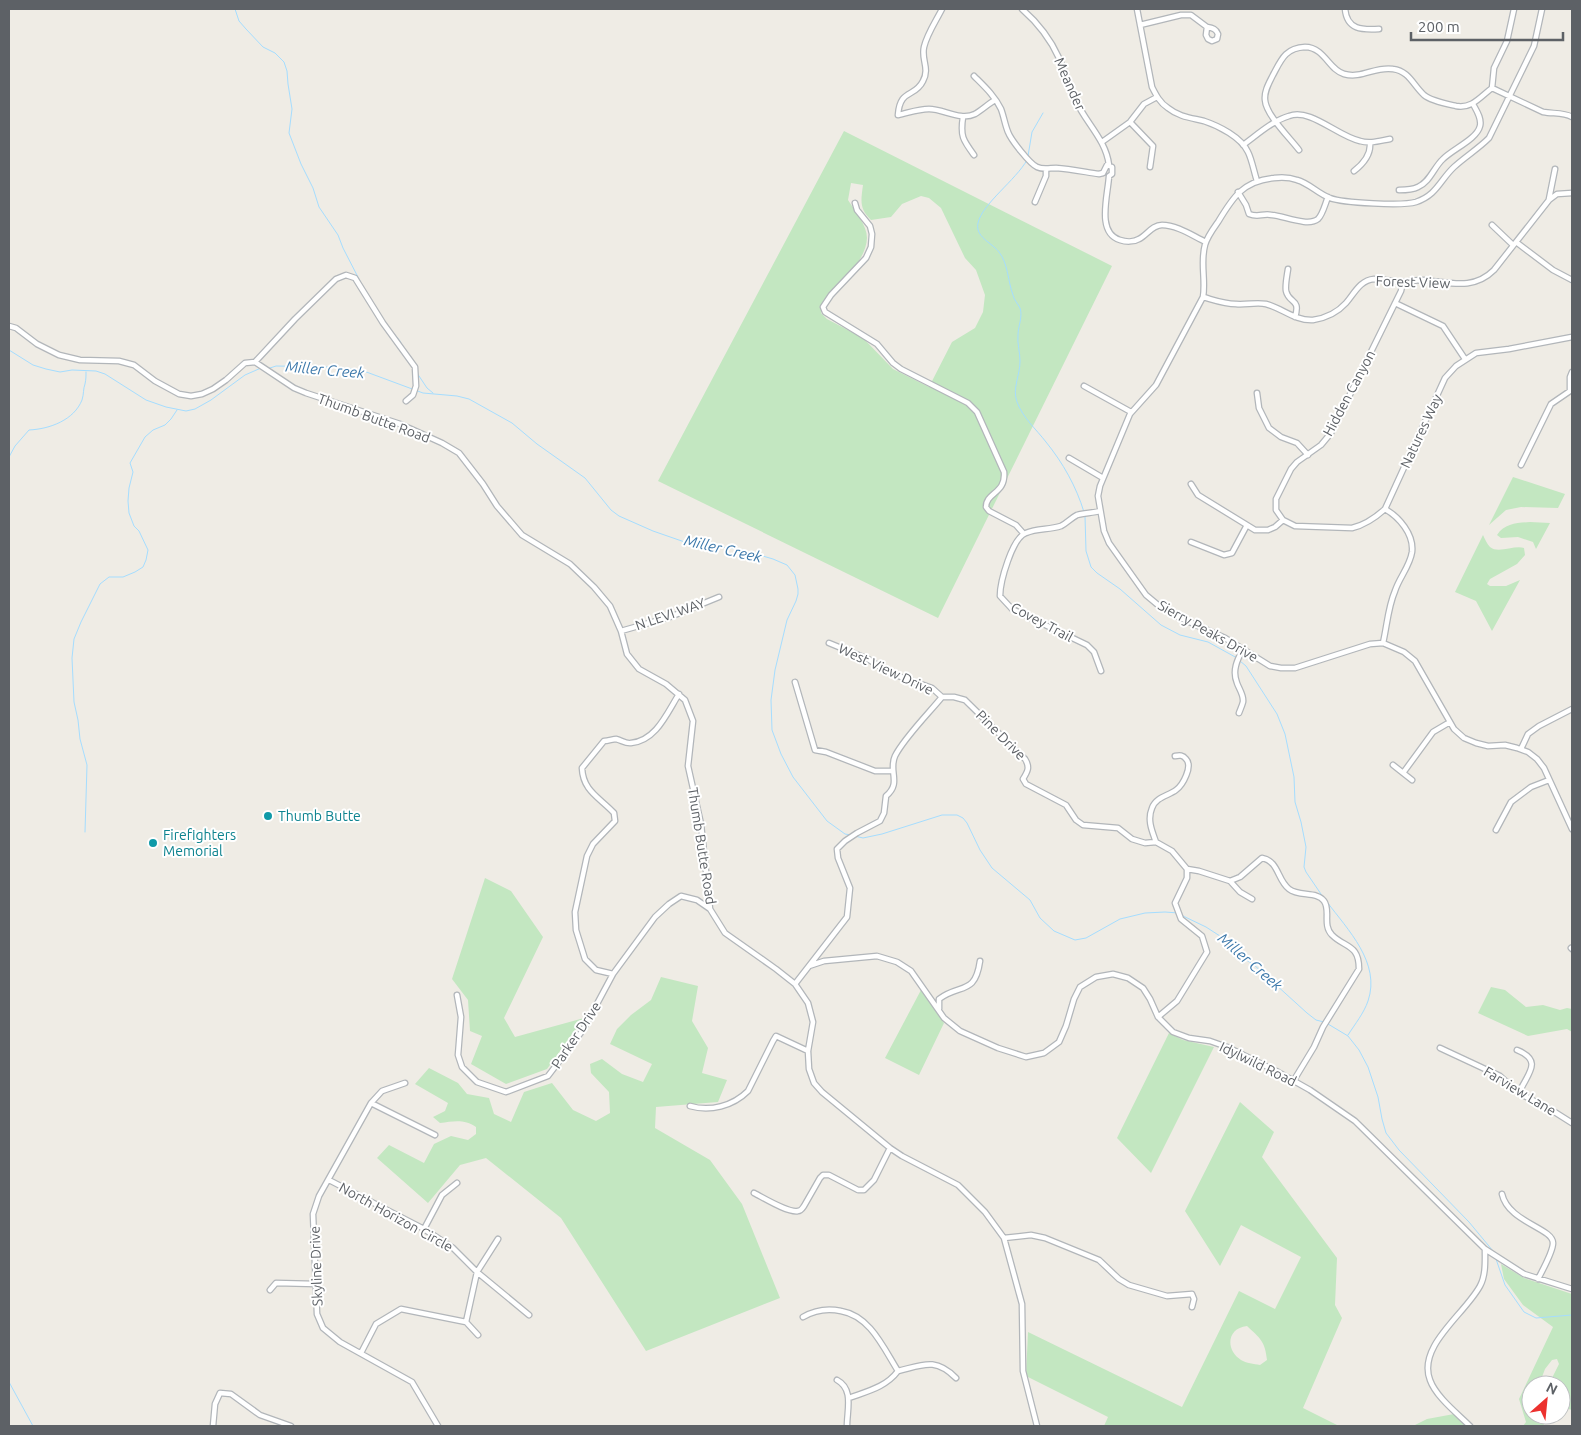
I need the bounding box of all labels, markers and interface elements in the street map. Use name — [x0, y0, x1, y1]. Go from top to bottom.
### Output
scale bar — [1411, 10, 1564, 42]
text: 200 m — [1418, 18, 1460, 35]
street label: Meander — [1051, 55, 1089, 114]
street label: Forest View — [1375, 273, 1451, 291]
street label: Hidden Canyon — [1320, 347, 1378, 439]
water label: Miller Creek — [285, 358, 366, 381]
street label: Thumb Butte Road — [316, 390, 432, 446]
street label: Natures Way — [1397, 391, 1445, 470]
water label: Miller Creek — [682, 531, 764, 566]
street label: N LEVI WAY — [633, 595, 707, 633]
street label: Sierry Peaks Drive — [1155, 597, 1261, 665]
street label: Covey Trail — [1008, 599, 1076, 645]
street label: West View Drive — [836, 640, 936, 698]
street label: Pine Drive — [973, 707, 1029, 763]
street label: Thumb Butte Road — [685, 786, 719, 906]
place label: Thumb Butte — [278, 808, 361, 824]
marker: Thumb Butte — [262, 810, 274, 822]
place label: Firefighters Memorial — [163, 827, 236, 859]
marker: Firefighters Memorial — [147, 837, 159, 849]
water label: Miller Creek — [1215, 929, 1286, 994]
street label: Parker Drive — [548, 999, 604, 1071]
street label: Idylwild Road — [1217, 1038, 1299, 1090]
street label: Farview Lane — [1481, 1063, 1559, 1119]
street label: North Horizon Circle — [336, 1179, 456, 1255]
street label: Skyline Drive — [307, 1226, 325, 1306]
north arrow — [1521, 1375, 1571, 1425]
text: N — [1544, 1379, 1560, 1398]

